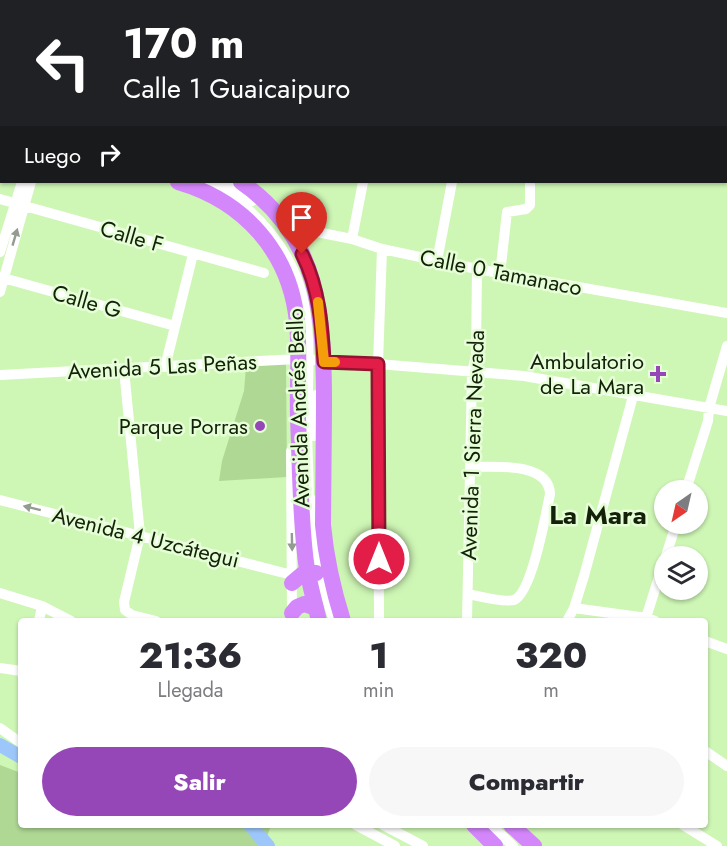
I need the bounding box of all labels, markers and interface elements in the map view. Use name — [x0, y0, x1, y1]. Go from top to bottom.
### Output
text: 170 m — [123, 13, 245, 74]
icon: left — [24, 24, 102, 102]
text: Calle 1 Guaicaipuro — [123, 69, 350, 108]
icon: right — [93, 138, 126, 171]
text: Luego — [24, 139, 81, 171]
pin — [276, 192, 327, 254]
icon: arrive — [285, 201, 318, 234]
street label: Calle F — [96, 212, 168, 260]
one-way arrow — [11, 228, 20, 246]
street label: Calle 0 Tamanaco — [417, 241, 585, 303]
street label: Calle G — [49, 276, 125, 326]
street label: Avenida Andrés Bello — [279, 308, 317, 508]
street label: Avenida 1 Sierra Nevada — [452, 329, 492, 561]
street label: Avenida 5 Las Peñas — [66, 345, 258, 387]
place label: Ambulatorio de La Mara — [530, 345, 644, 402]
marker: Ambulatorio de La Mara — [649, 365, 667, 383]
place label: Parque Porras — [119, 410, 248, 442]
marker: Parque Porras — [253, 419, 267, 433]
north arrow — [654, 480, 708, 534]
map controls — [654, 480, 708, 600]
district label: La Mara — [549, 496, 647, 534]
street label: Avenida 4 Uzcátegui — [49, 498, 243, 576]
one-way arrow — [23, 503, 42, 513]
position arrow — [347, 527, 411, 591]
one-way arrow — [287, 532, 297, 551]
button: layers — [654, 546, 708, 600]
text: 21:36 — [139, 629, 242, 681]
text: 1 — [369, 629, 388, 681]
text: 320 — [515, 629, 587, 681]
text: Llegada — [158, 676, 223, 705]
text: min — [363, 676, 394, 705]
text: m — [543, 676, 559, 705]
button: Salir — [42, 747, 357, 816]
button: Compartir — [369, 747, 684, 816]

